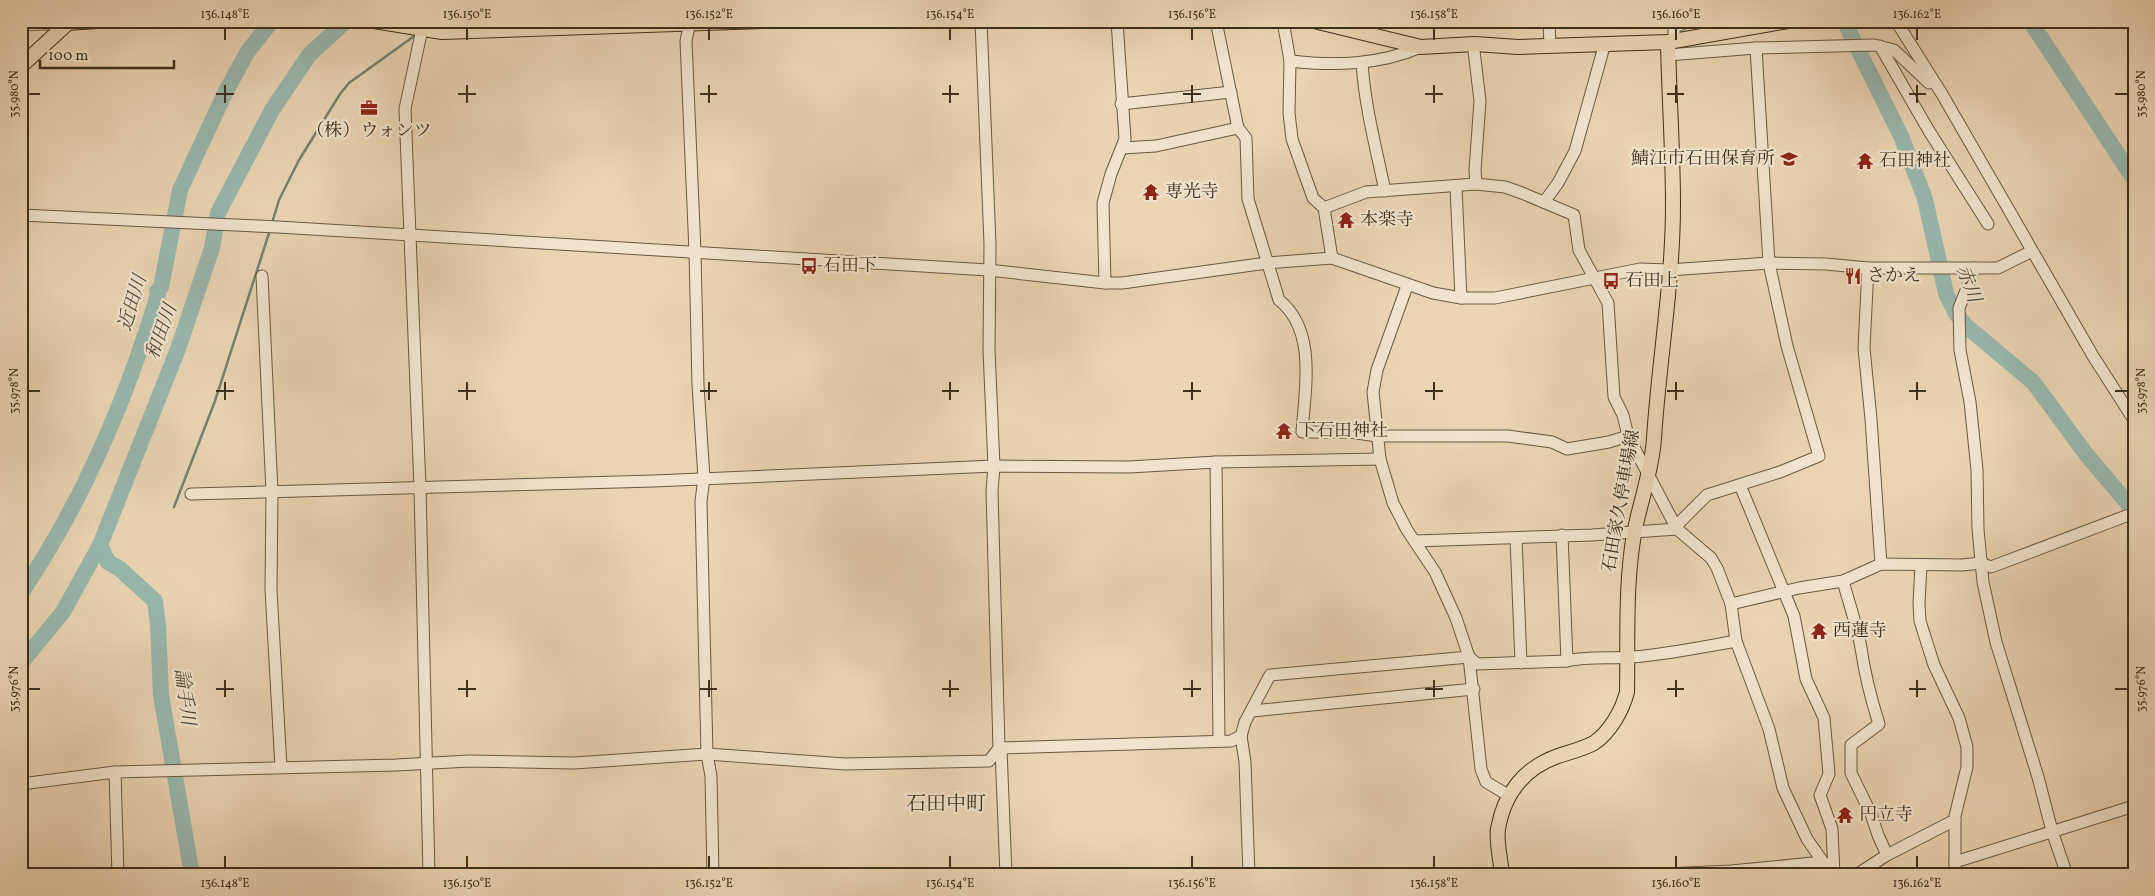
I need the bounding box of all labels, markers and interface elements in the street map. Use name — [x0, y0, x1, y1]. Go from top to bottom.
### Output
text: 136.148°E — [200, 7, 250, 23]
text: 136.150°E — [443, 7, 491, 23]
text: 136.152°E — [685, 7, 733, 23]
text: 136.154°E — [926, 7, 974, 23]
text: 136.156°E — [1168, 7, 1216, 23]
text: 136.158°E — [1410, 7, 1458, 23]
text: 136.160°E — [1651, 7, 1701, 23]
text: 136.162°E — [1893, 7, 1941, 23]
scale bar — [40, 38, 174, 70]
text: 100 m — [48, 46, 88, 67]
text: 35.980°N — [7, 70, 23, 118]
text: 35.980°N — [2134, 70, 2150, 118]
office icon: （株）ウォンツ — [359, 98, 379, 118]
place label: （株）ウォンツ — [306, 119, 432, 144]
place label: 鯖江市石田保育所 — [1631, 147, 1775, 172]
school or university icon: 鯖江市石田保育所 — [1779, 149, 1799, 169]
place label: 石田神社 — [1879, 149, 1951, 174]
temple icon: 石田神社 — [1855, 151, 1875, 171]
place label: 専光寺 — [1165, 180, 1219, 205]
temple icon: 専光寺 — [1141, 182, 1161, 202]
place label: 本楽寺 — [1360, 208, 1414, 233]
temple icon: 本楽寺 — [1336, 210, 1356, 230]
place label: 石田下 — [823, 254, 877, 279]
bus stop icon: 石田下 — [799, 256, 819, 276]
water label: 赤川 — [1949, 262, 1987, 308]
place label: さかえ — [1867, 264, 1921, 289]
restaurant icon: さかえ — [1843, 266, 1863, 286]
place label: 石田上 — [1625, 269, 1679, 294]
water label: 近田川 — [112, 270, 154, 334]
bus stop icon: 石田上 — [1601, 271, 1621, 291]
water label: 和田川 — [140, 299, 185, 363]
text: 35.978°N — [7, 368, 23, 414]
text: 35.978°N — [2134, 368, 2150, 414]
place label: 下石田神社 — [1298, 419, 1388, 444]
temple icon: 下石田神社 — [1274, 421, 1294, 441]
street label: 石田家久停車場線 — [1597, 428, 1647, 574]
place label: 西蓮寺 — [1833, 619, 1887, 644]
temple icon: 西蓮寺 — [1809, 621, 1829, 641]
text: 35.976°N — [7, 666, 23, 712]
text: 35.976°N — [2134, 666, 2150, 712]
water label: 論手川 — [168, 667, 201, 729]
district label: 石田中町 — [906, 791, 986, 819]
place label: 円立寺 — [1859, 803, 1913, 828]
temple icon: 円立寺 — [1835, 805, 1855, 825]
text: 136.148°E — [200, 876, 250, 892]
text: 136.150°E — [443, 876, 491, 892]
text: 136.152°E — [685, 876, 733, 892]
text: 136.154°E — [926, 876, 974, 892]
text: 136.156°E — [1168, 876, 1216, 892]
text: 136.158°E — [1410, 876, 1458, 892]
text: 136.160°E — [1651, 876, 1701, 892]
text: 136.162°E — [1893, 876, 1941, 892]

